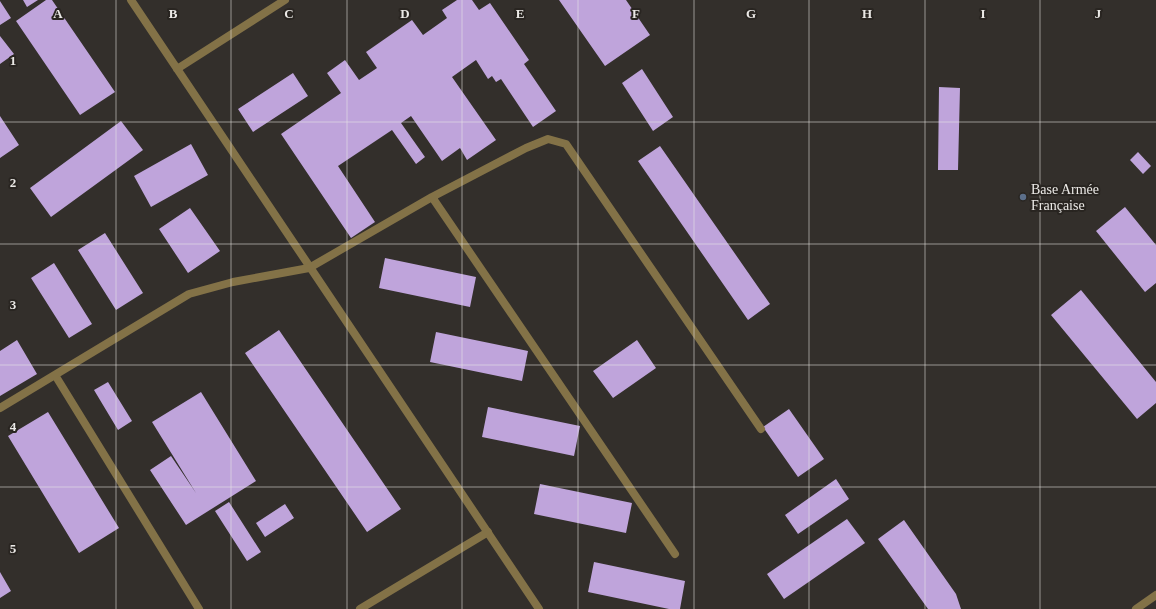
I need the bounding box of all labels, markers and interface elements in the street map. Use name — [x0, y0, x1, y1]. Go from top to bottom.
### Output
text: A — [53, 6, 63, 21]
text: B — [169, 6, 178, 21]
text: C — [284, 6, 294, 21]
text: D — [400, 6, 410, 21]
text: E — [516, 6, 524, 21]
text: F — [632, 6, 640, 21]
text: G — [746, 6, 756, 21]
text: H — [862, 6, 872, 21]
text: I — [980, 6, 986, 21]
text: J — [1095, 6, 1102, 21]
text: 1 — [10, 53, 16, 68]
text: 2 — [10, 175, 16, 190]
place label: Base Armée Française — [1031, 182, 1099, 213]
marker: Base Armée Française — [1018, 192, 1028, 202]
text: 3 — [10, 297, 17, 312]
text: 4 — [10, 419, 17, 434]
text: 5 — [10, 541, 17, 556]

